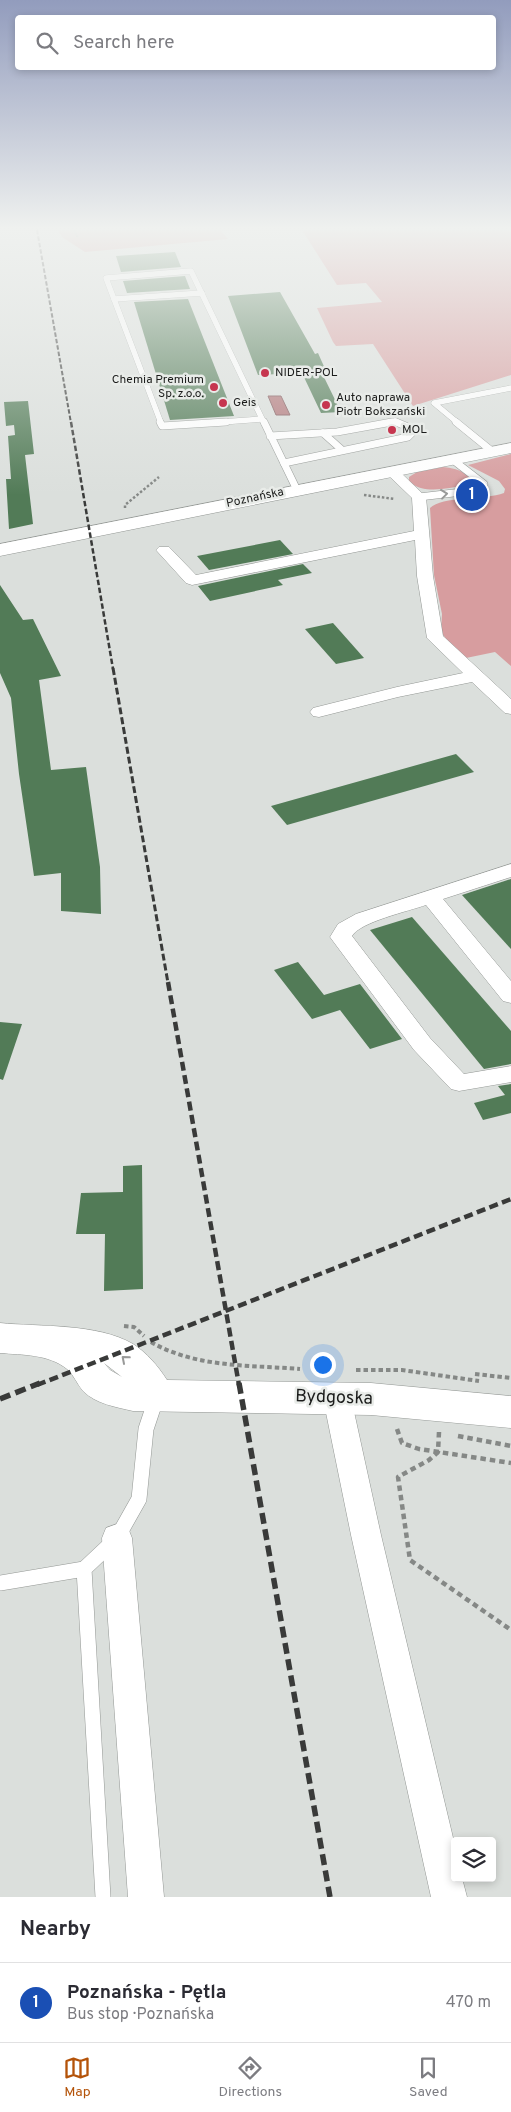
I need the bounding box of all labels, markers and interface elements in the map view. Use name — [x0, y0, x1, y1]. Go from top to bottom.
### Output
search box — [15, 15, 496, 70]
icon: search — [33, 29, 61, 57]
text: Search here — [73, 31, 175, 55]
place label: NIDER-POL — [275, 365, 338, 381]
marker: NIDER-POL — [259, 367, 271, 379]
place label: Chemia Premium Sp. z.o.o. — [112, 372, 204, 402]
marker: Chemia Premium Sp. z.o.o. — [208, 381, 220, 393]
place label: Auto naprawa Piotr Bokszański — [336, 390, 425, 420]
place label: Geis — [233, 395, 256, 411]
marker: Geis — [217, 397, 229, 409]
marker: Auto naprawa Piotr Bokszański — [320, 399, 332, 411]
place label: MOL — [402, 422, 427, 438]
marker: MOL — [386, 424, 398, 436]
pin: 1 — [456, 476, 488, 514]
street label: Poznańska — [225, 484, 285, 512]
one-way arrow — [440, 490, 449, 500]
your location — [310, 1352, 336, 1378]
one-way arrow — [122, 1356, 131, 1365]
street label: Bydgoska — [295, 1385, 373, 1411]
map controls — [451, 1837, 496, 1882]
button: layers — [451, 1837, 496, 1882]
text: Nearby — [20, 1916, 91, 1943]
text: Poznańska - Pętla — [67, 1981, 226, 2005]
text: 1 — [33, 1993, 39, 2013]
text: 470 m — [446, 1993, 491, 2013]
text: Bus stop · Poznańska — [67, 2005, 214, 2025]
tab: Map — [63, 2054, 91, 2101]
tab: Directions — [218, 2054, 282, 2101]
tab: Saved — [409, 2054, 448, 2101]

